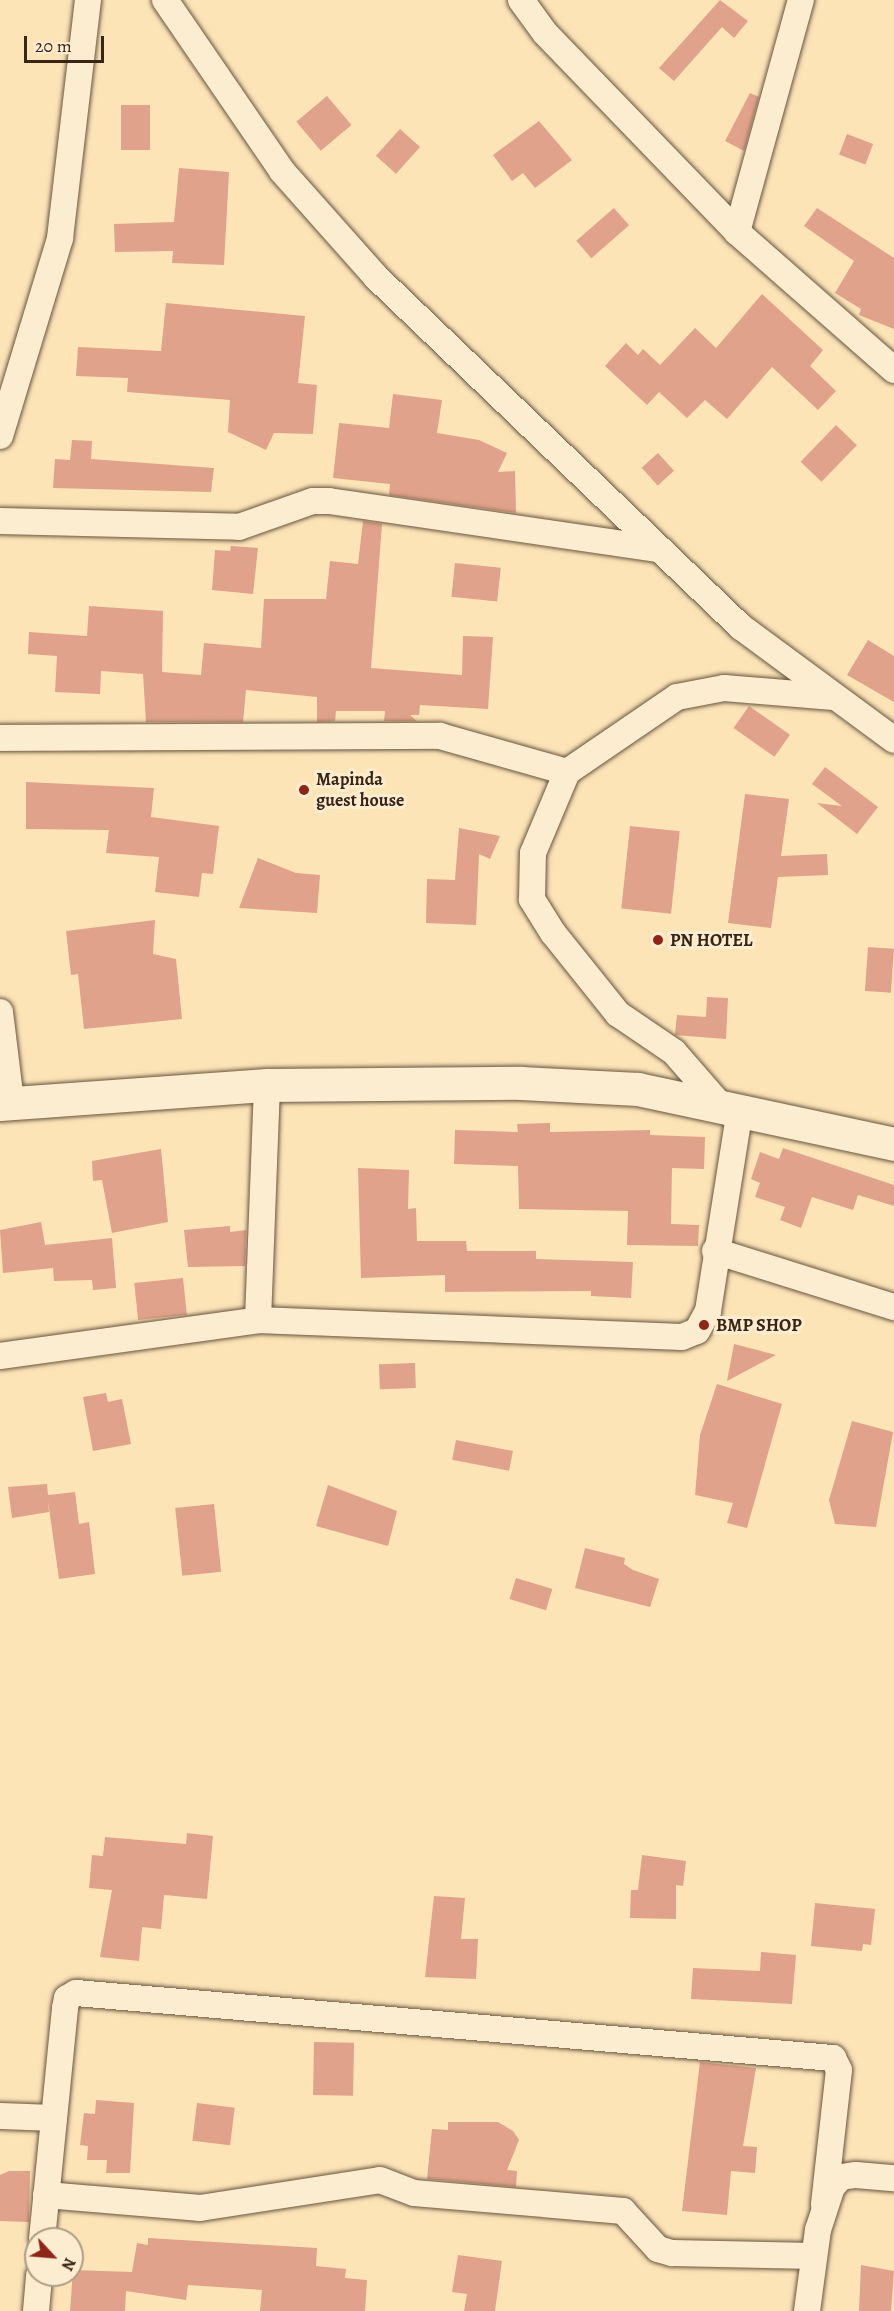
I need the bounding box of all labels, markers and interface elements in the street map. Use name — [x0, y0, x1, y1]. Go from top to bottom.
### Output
scale bar — [27, 24, 106, 62]
text: 20 m — [35, 34, 72, 58]
place label: Mapinda guest house — [316, 769, 404, 812]
marker: Mapinda guest house — [297, 783, 311, 797]
place label: PN HOTEL — [670, 929, 753, 951]
marker: PN HOTEL — [651, 933, 665, 947]
place label: BMP SHOP — [716, 1314, 802, 1336]
marker: BMP SHOP — [697, 1318, 711, 1332]
north arrow — [24, 2227, 84, 2287]
text: N — [56, 2254, 81, 2274]

